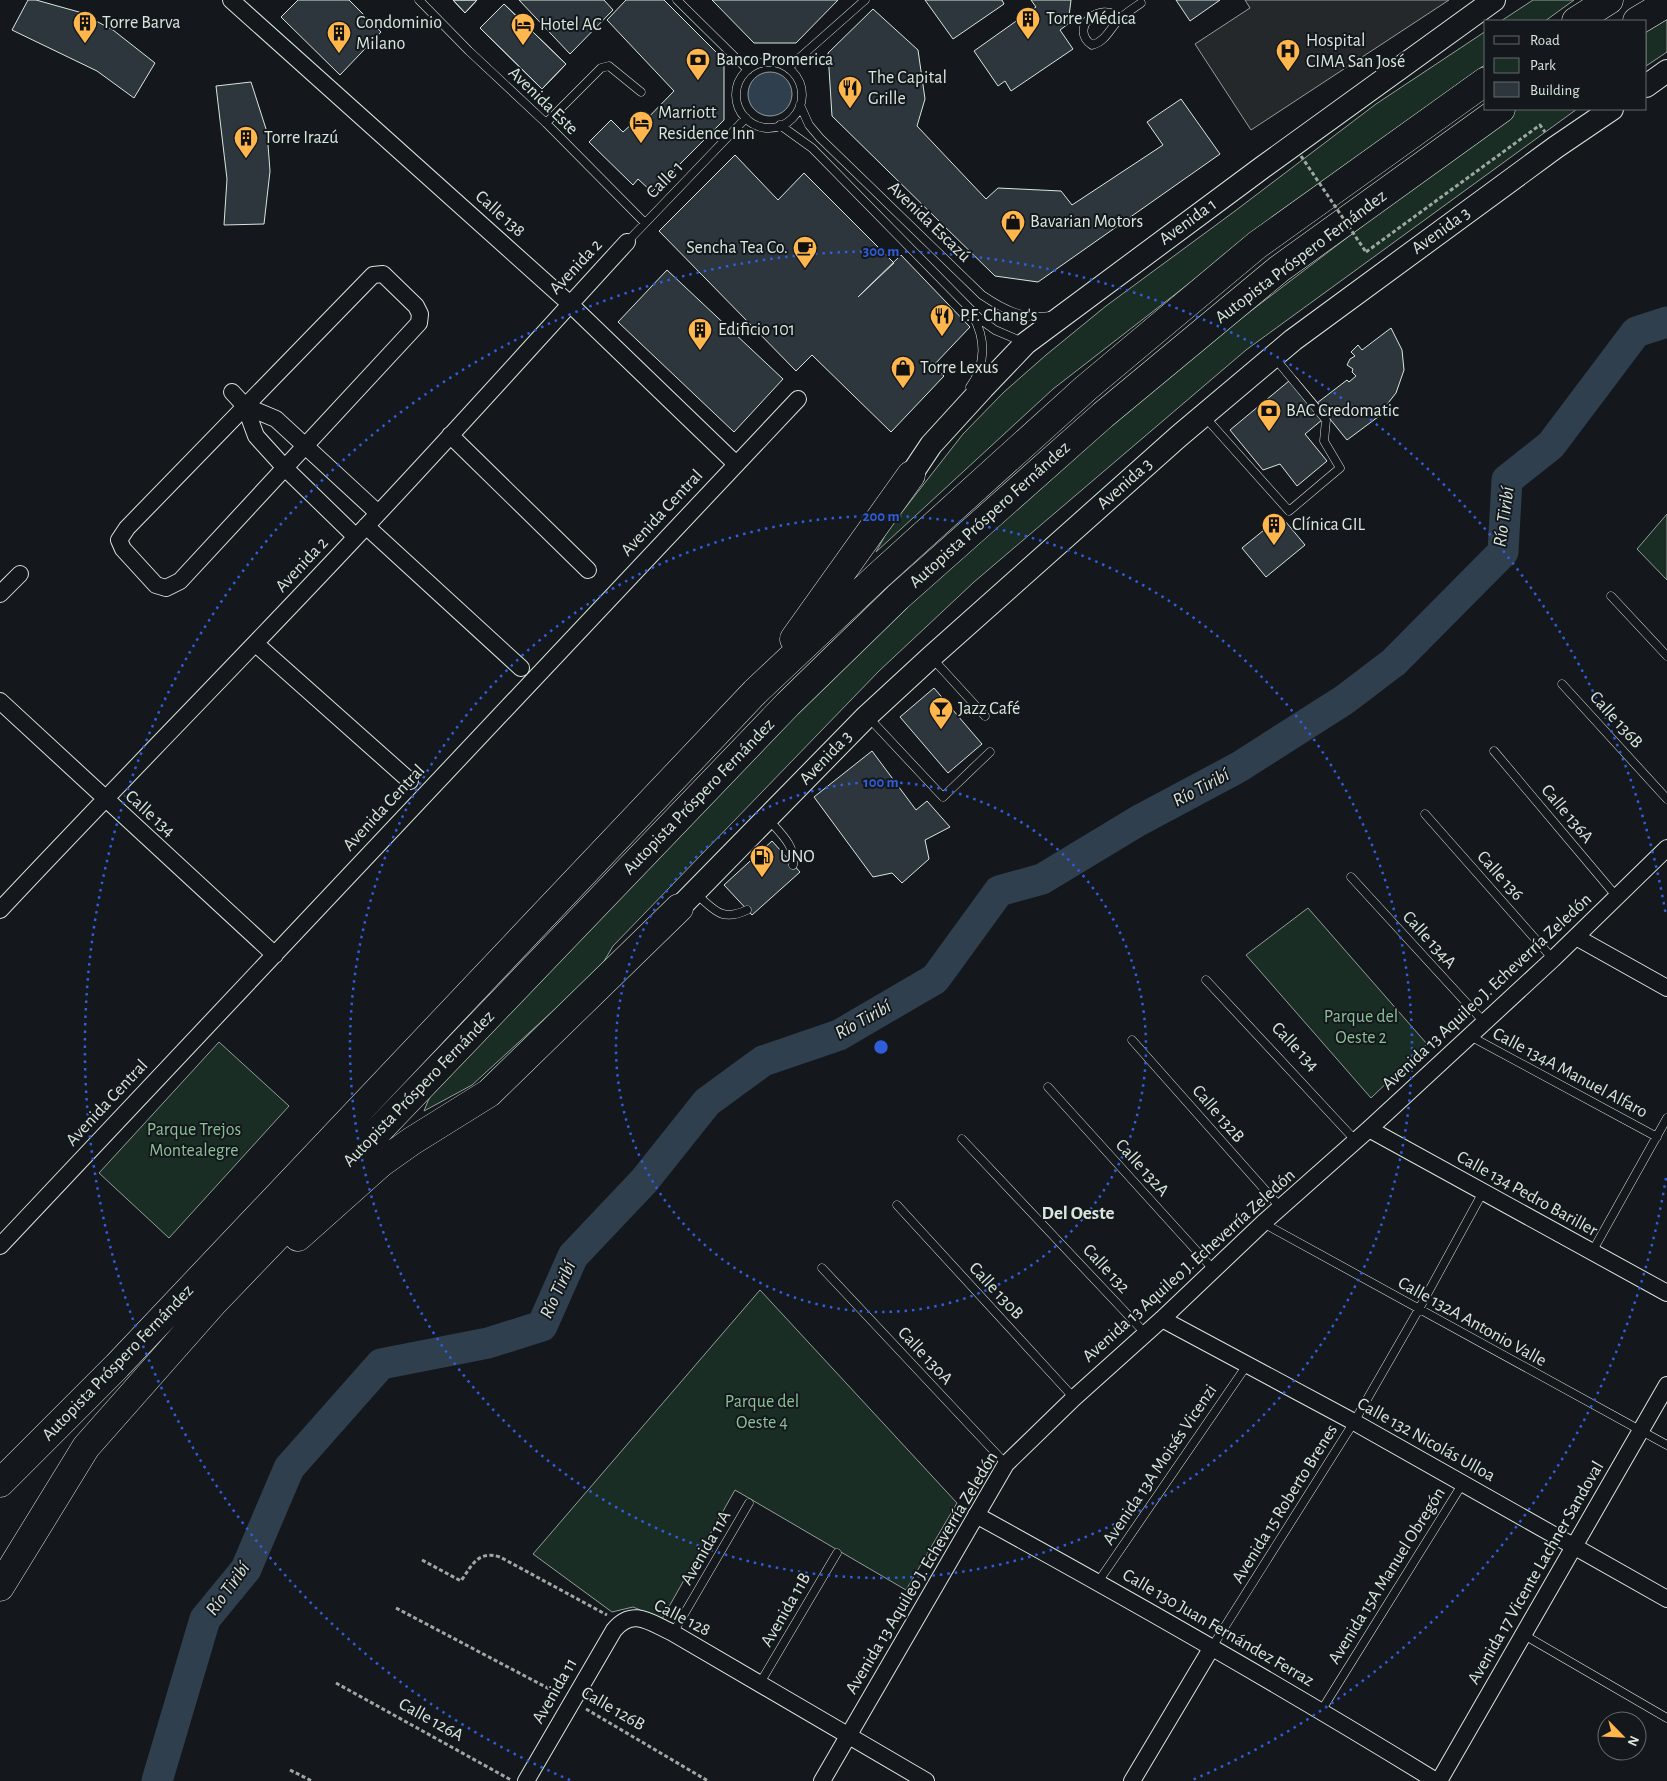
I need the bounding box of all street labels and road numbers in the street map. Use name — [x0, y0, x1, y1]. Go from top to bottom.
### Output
street label: Avenida Este — [505, 64, 581, 138]
street label: Calle 1 — [643, 158, 687, 202]
street label: Avenida Escazú — [884, 178, 974, 266]
street label: Calle 138 — [472, 187, 528, 241]
street label: Autopista Próspero Fernández — [1212, 187, 1390, 327]
street label: Avenida 1 — [1156, 195, 1220, 249]
street label: Avenida 3 — [1408, 204, 1474, 258]
street label: Avenida 2 — [546, 236, 606, 298]
street label: Autopista Próspero Fernández — [906, 438, 1074, 592]
street label: Avenida 3 — [1094, 455, 1156, 513]
street label: Avenida Central — [618, 466, 706, 560]
street label: Avenida 2 — [272, 534, 332, 596]
street label: Calle 136B — [1586, 688, 1646, 752]
street label: Autopista Próspero Fernández — [620, 715, 778, 879]
street label: Avenida 3 — [796, 728, 856, 788]
street label: Avenida Central — [340, 761, 428, 855]
street label: Calle 136A — [1538, 781, 1597, 847]
street label: Calle 134 — [122, 787, 179, 841]
street label: Calle 136 — [1473, 848, 1527, 904]
street label: Avenida 13 Aquileo J. Echeverría Zeledón — [1379, 890, 1595, 1094]
street label: Calle 134A — [1399, 908, 1460, 973]
street label: Autopista Próspero Fernández — [340, 1007, 498, 1171]
street label: Calle 134 — [1268, 1019, 1322, 1075]
street label: Calle 134A Manuel Alfaro — [1490, 1025, 1651, 1122]
street label: Avenida Central — [63, 1056, 151, 1150]
street label: Calle 132B — [1188, 1082, 1248, 1146]
street label: Calle 132A — [1112, 1136, 1173, 1200]
street label: Calle 134 Pedro Bariller — [1454, 1148, 1601, 1240]
street label: Avenida 13 Aquileo J. Echeverría Zeledón — [1079, 1166, 1299, 1366]
street label: Calle 132 — [1079, 1241, 1133, 1297]
street label: Calle 130B — [965, 1259, 1027, 1323]
street label: Calle 132A Antonio Valle — [1395, 1274, 1549, 1370]
street label: Autopista Próspero Fernández — [39, 1281, 197, 1445]
street label: Calle 130A — [894, 1324, 956, 1389]
street label: Avenida 13A Moisés Vicenzi — [1100, 1381, 1220, 1549]
street label: Calle 132 Nicolás Ulloa — [1354, 1395, 1498, 1485]
street label: Avenida 15 Roberto Brenes — [1229, 1421, 1341, 1587]
street label: Avenida 13 Aquileo J. Echeverría Zeledón — [842, 1449, 1002, 1697]
street label: Avenida 17 Vicente Lachner Sandoval — [1465, 1458, 1607, 1688]
street label: Avenida 15A Manuel Obregón — [1325, 1485, 1449, 1667]
street label: Avenida 11A — [678, 1507, 735, 1588]
street label: Calle 130 Juan Fernández Ferraz — [1119, 1566, 1317, 1690]
street label: Avenida 11B — [758, 1570, 814, 1650]
street label: Calle 128 — [651, 1596, 713, 1640]
street label: Avenida 11 — [529, 1655, 581, 1727]
street label: Calle 126B — [578, 1684, 648, 1734]
street label: Calle 126A — [396, 1695, 467, 1745]

